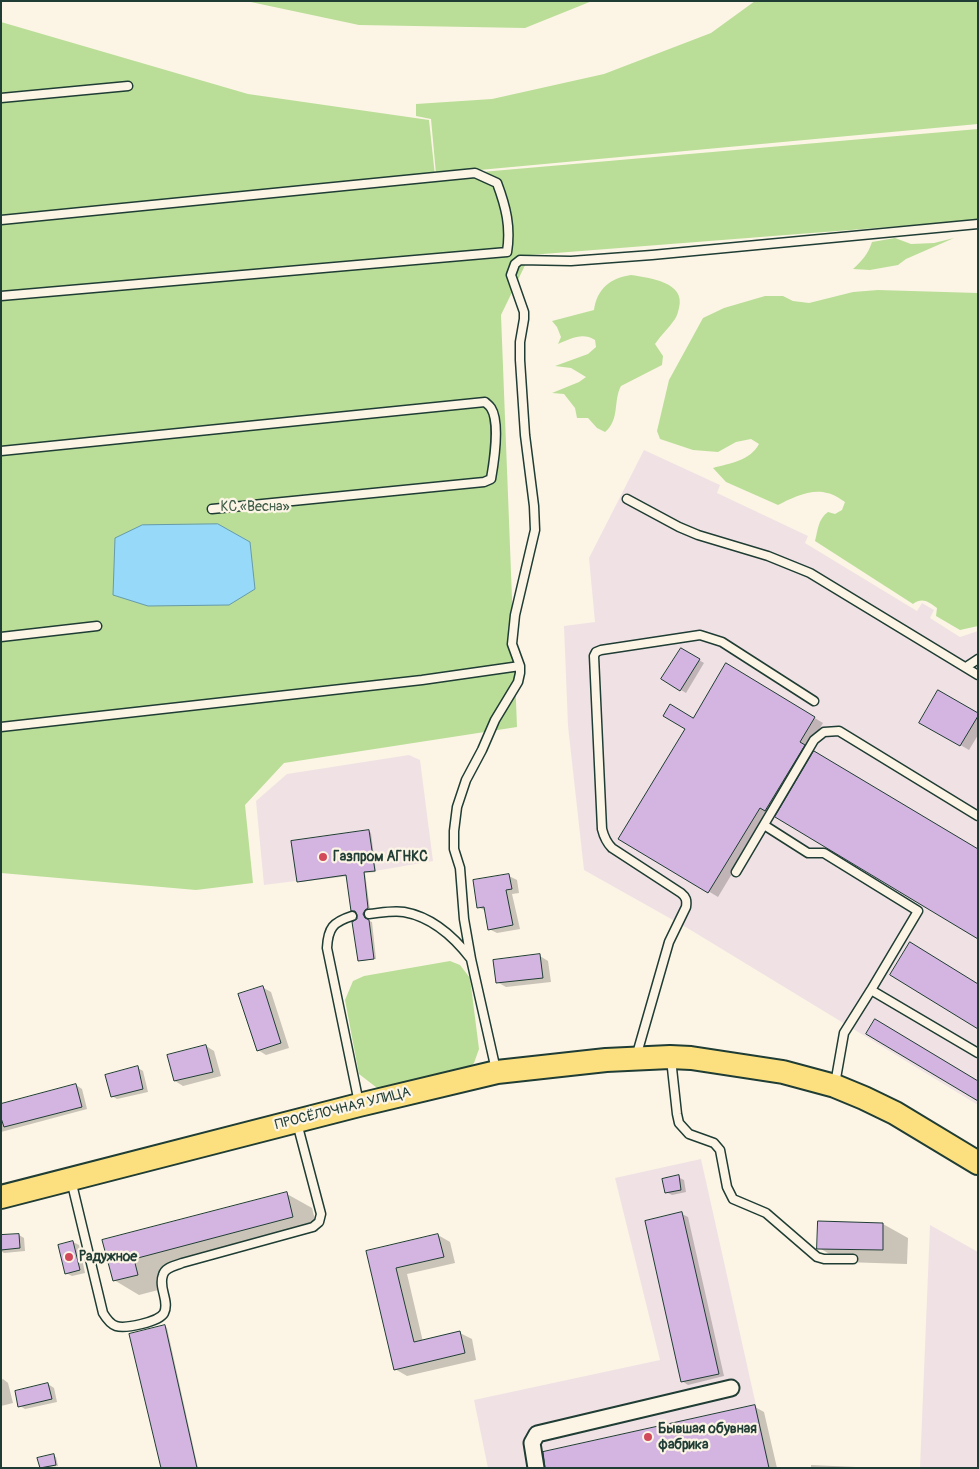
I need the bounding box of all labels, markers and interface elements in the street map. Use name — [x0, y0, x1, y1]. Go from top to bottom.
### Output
park label: КС «Весна» — [220, 499, 290, 515]
place label: Газпром АГНКС — [333, 849, 428, 865]
marker: Газпром АГНКС — [317, 851, 329, 863]
street label: ПРОСЁЛОЧНАЯ УЛИЦА — [273, 1084, 413, 1134]
place label: Радужное — [79, 1249, 137, 1265]
marker: Радужное — [63, 1251, 75, 1263]
place label: Бывшая обувная фабрика — [658, 1421, 757, 1454]
marker: Бывшая обувная фабрика — [642, 1431, 654, 1443]

